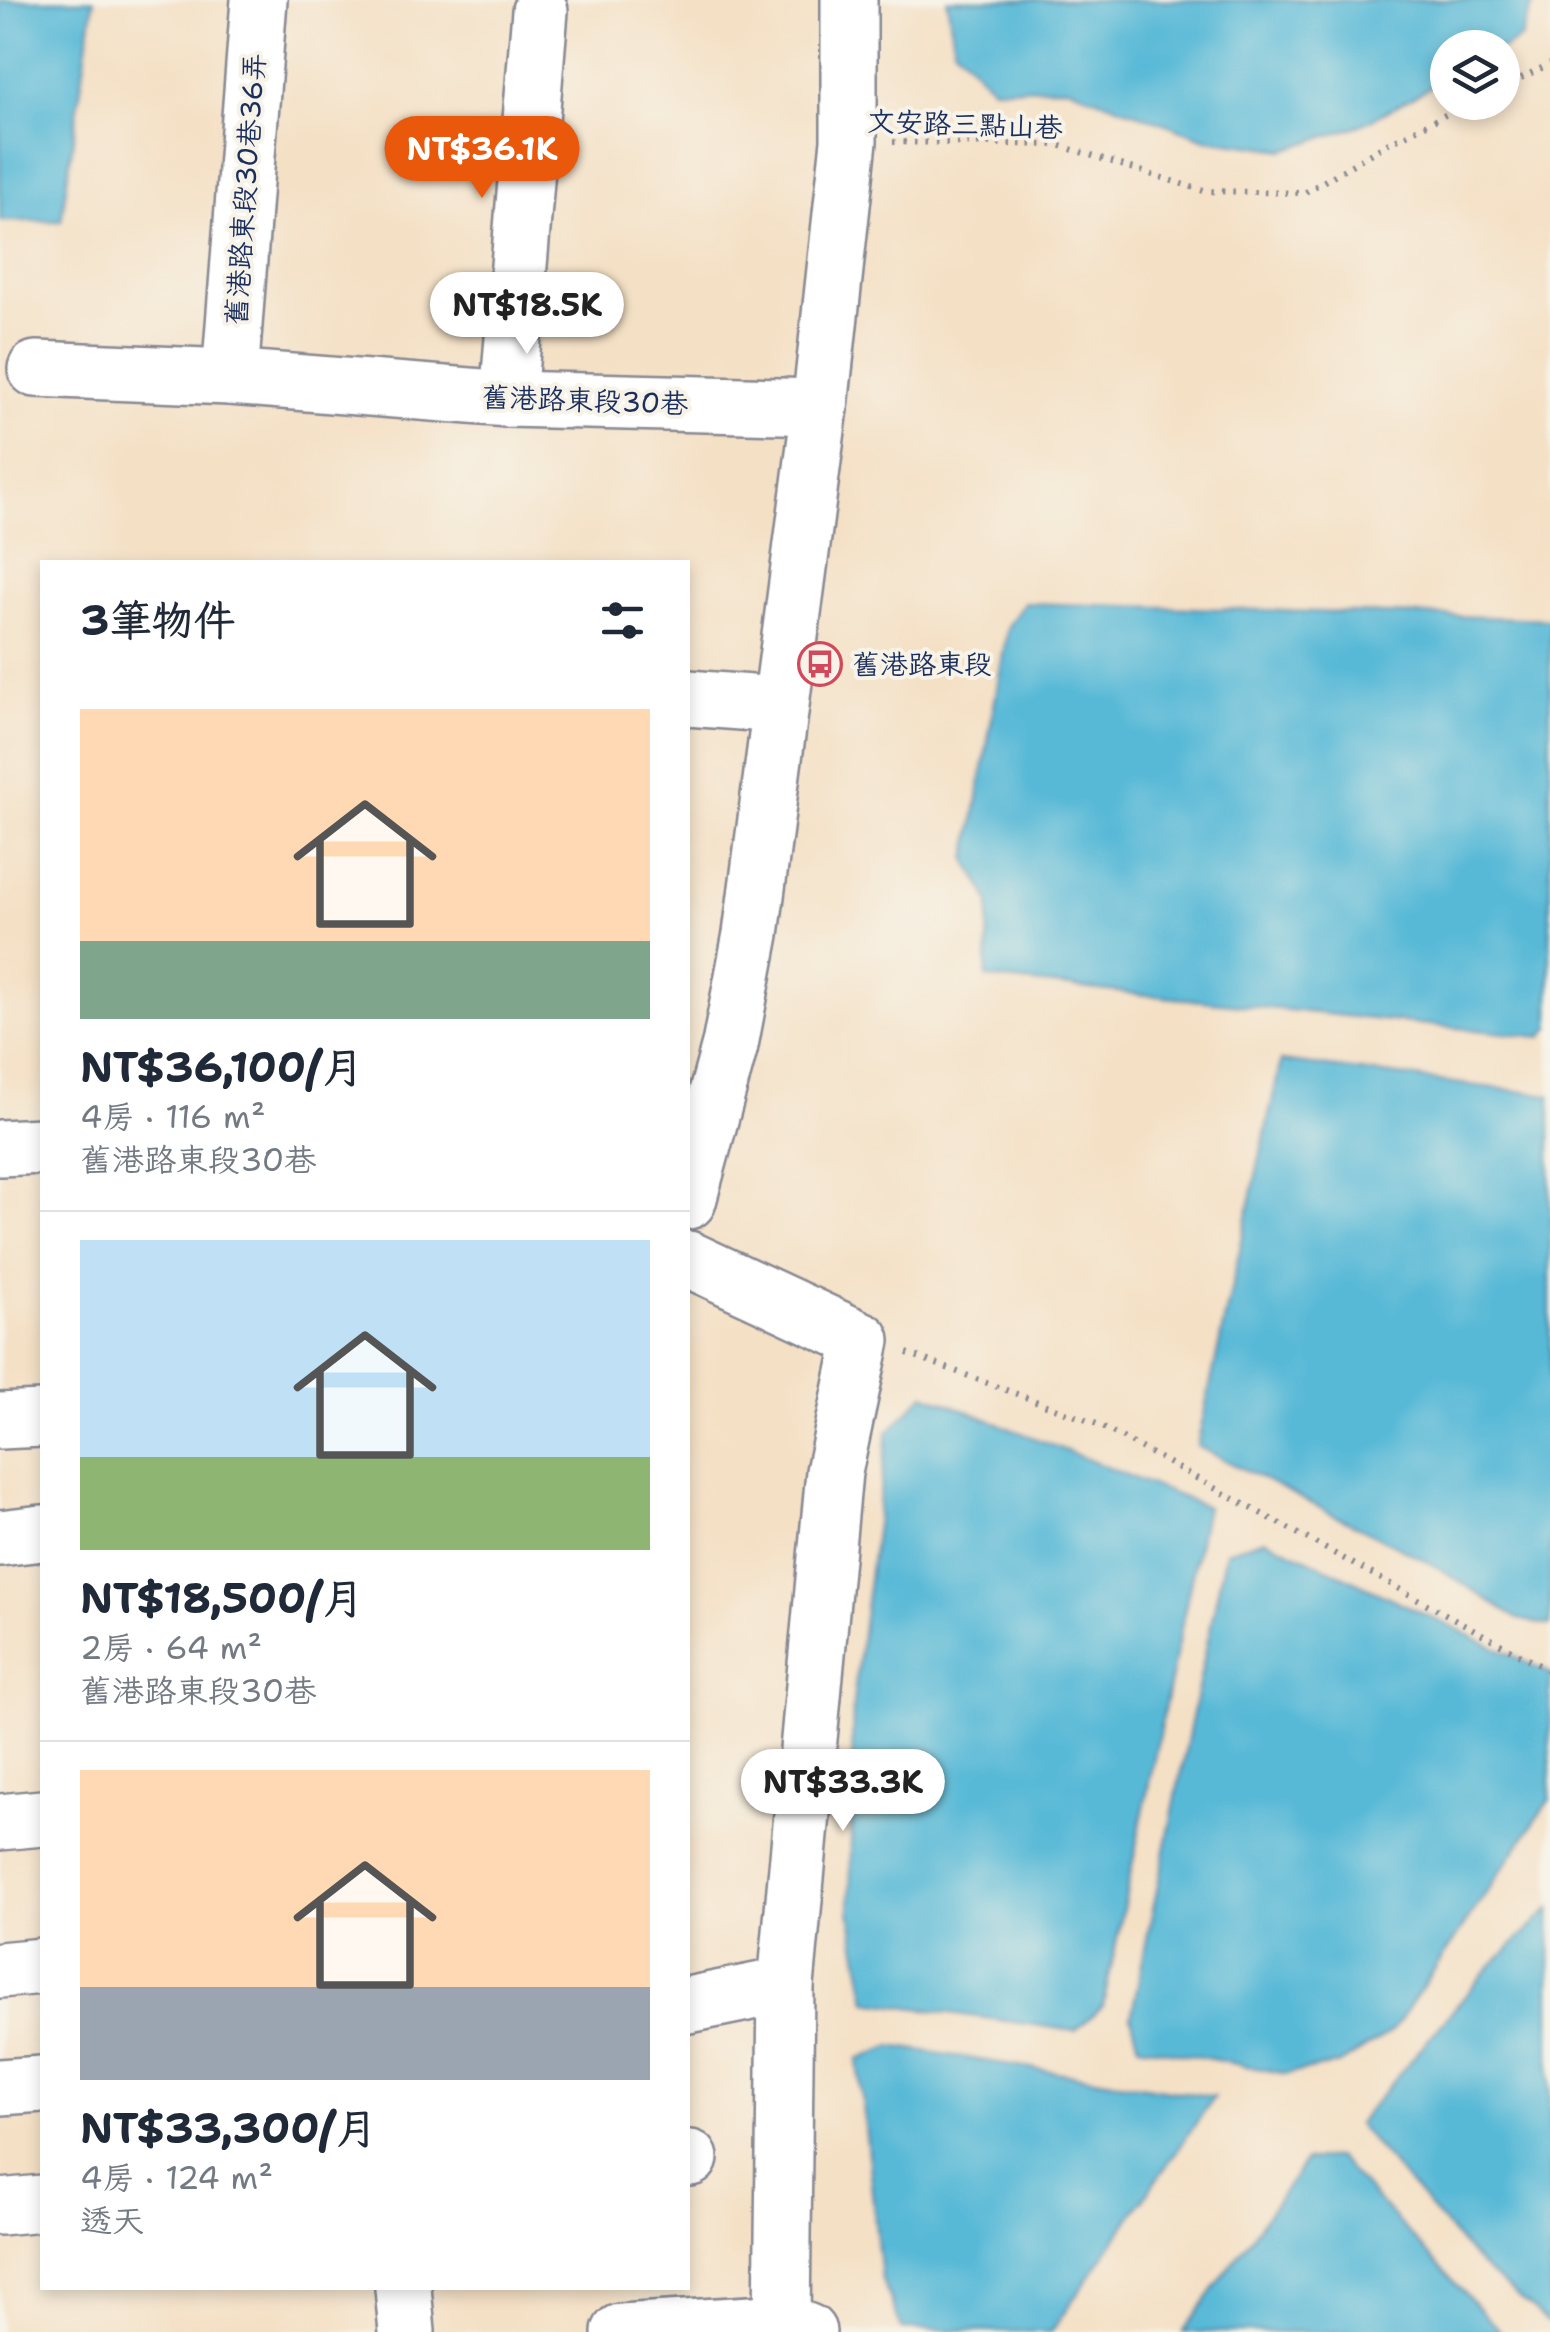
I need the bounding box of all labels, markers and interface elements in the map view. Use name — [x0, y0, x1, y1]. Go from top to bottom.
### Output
map controls — [1430, 30, 1520, 120]
button: layers — [1430, 30, 1520, 120]
street label: 舊港路東段30巷36弄 — [217, 51, 273, 327]
street label: 文安路三點山巷 — [866, 102, 1065, 146]
pin: NT$36.1K — [379, 116, 585, 201]
text: NT$36.1K — [407, 127, 557, 170]
pin: NT$18.5K — [424, 272, 630, 357]
text: NT$18.5K — [452, 283, 602, 326]
street label: 舊港路東段30巷 — [481, 377, 690, 423]
text: 3筆物件 — [80, 592, 235, 648]
icon: filters — [595, 593, 650, 648]
bus stop icon: 舊港路東段 — [797, 641, 843, 687]
place label: 舊港路東段 — [852, 645, 992, 683]
icon: home — [275, 774, 455, 954]
text: NT$36,100/月 — [80, 1039, 364, 1095]
text: 4房 · 116 m² — [80, 1095, 265, 1138]
text: 舊港路東段30巷 — [80, 1138, 316, 1181]
icon: home — [275, 1305, 455, 1485]
text: NT$18,500/月 — [80, 1570, 364, 1626]
text: 2房 · 64 m² — [80, 1626, 262, 1669]
text: 舊港路東段30巷 — [80, 1669, 316, 1712]
pin: NT$33.3K — [740, 1749, 946, 1834]
text: NT$33.3K — [763, 1760, 923, 1803]
icon: home — [275, 1835, 455, 2015]
text: NT$33,300/月 — [80, 2100, 377, 2156]
text: 4房 · 124 m² — [80, 2156, 273, 2199]
text: 透天 — [80, 2199, 144, 2242]

